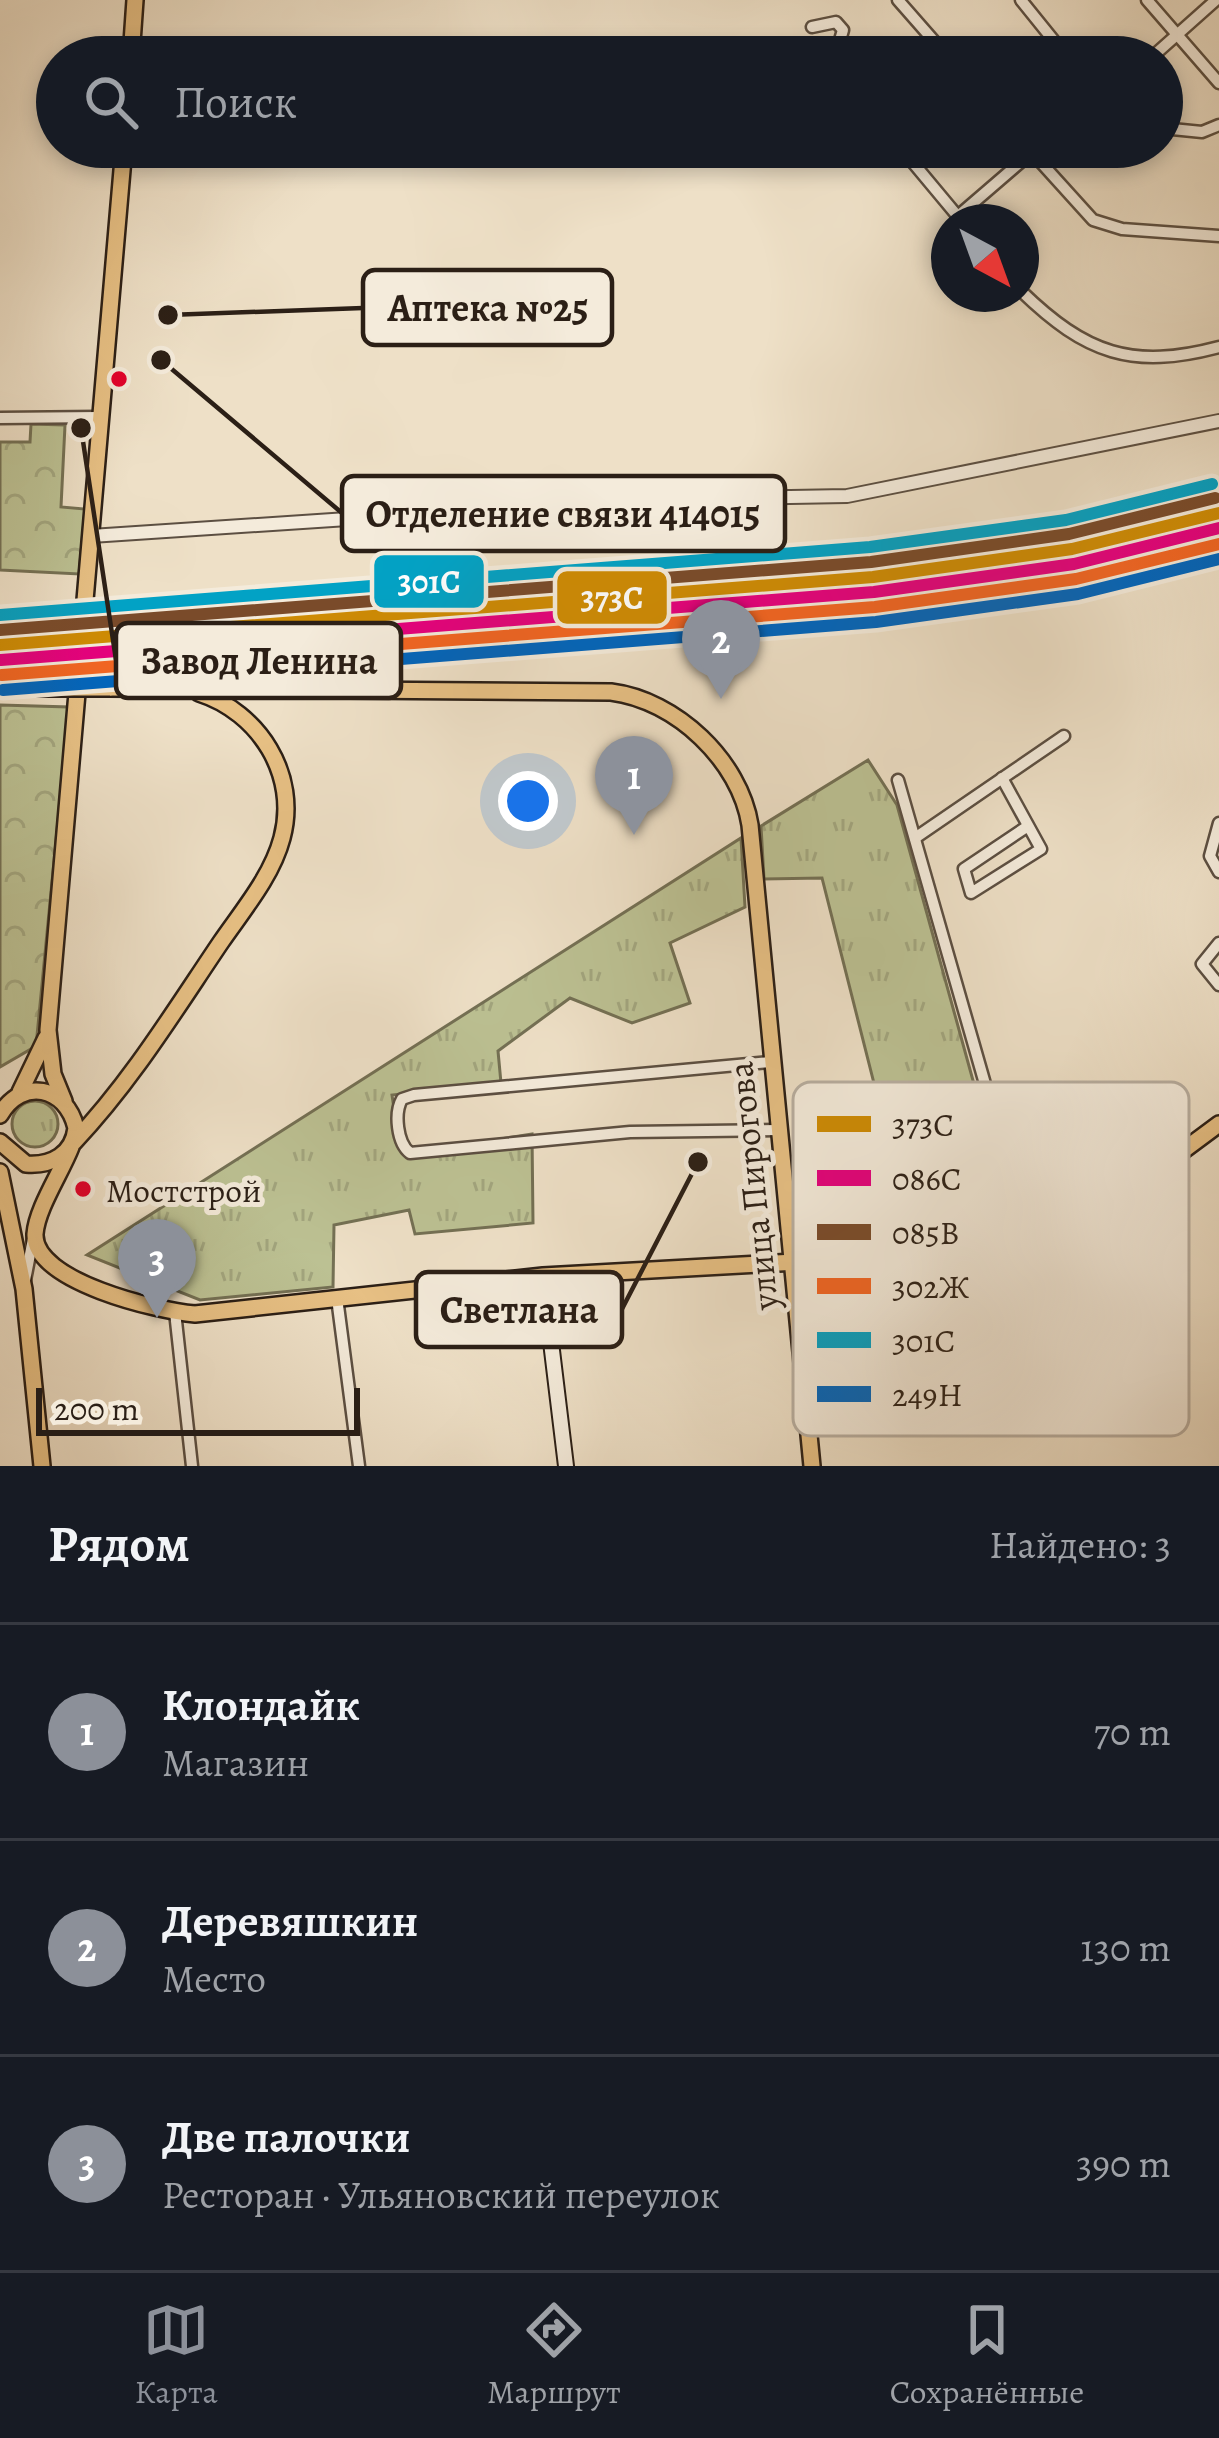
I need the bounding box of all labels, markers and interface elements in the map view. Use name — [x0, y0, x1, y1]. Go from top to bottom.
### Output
search box — [36, 36, 1183, 168]
icon: search — [78, 69, 144, 135]
text: Поиск — [174, 71, 297, 133]
north arrow — [931, 204, 1039, 312]
callout: Аптека №25 — [363, 270, 612, 345]
text: Аптека №25 — [386, 281, 589, 334]
unlabelled marker — [108, 368, 130, 390]
callout: Отделение связи 414015 — [342, 476, 785, 551]
text: Отделение связи 414015 — [366, 487, 760, 540]
line badge: 301С — [372, 553, 486, 610]
text: 301С — [398, 559, 460, 604]
line badge: 373C — [555, 569, 669, 626]
text: 373C — [581, 575, 643, 620]
pin: 2 — [682, 600, 760, 699]
callout: Завод Ленина — [116, 623, 401, 698]
text: Завод Ленина — [141, 634, 378, 687]
pin: 1 — [595, 736, 673, 835]
your location — [498, 771, 558, 831]
street label: улица Пирогова — [715, 1059, 790, 1314]
legend — [793, 1082, 1189, 1436]
text: 373C — [892, 1102, 954, 1147]
text: 086С — [892, 1156, 962, 1201]
place label: Мостстрой — [106, 1168, 261, 1213]
marker: Мостстрой — [72, 1178, 94, 1200]
text: 085В — [892, 1210, 960, 1255]
pin: 3 — [118, 1219, 196, 1318]
text: 302Ж — [892, 1264, 969, 1309]
callout: Светлана — [416, 1272, 622, 1347]
text: Светлана — [440, 1283, 599, 1336]
text: 301С — [892, 1318, 955, 1363]
text: 249Н — [892, 1372, 963, 1417]
scale bar — [36, 1382, 360, 1435]
text: 200 m — [54, 1386, 139, 1431]
text: Рядом — [48, 1509, 190, 1579]
text: Найдено: 3 — [989, 1518, 1171, 1571]
text: Клондайк — [162, 1674, 360, 1736]
text: 1 — [80, 1705, 94, 1758]
text: 70 m — [1094, 1705, 1171, 1758]
text: Магазин — [162, 1736, 309, 1789]
text: Деревяшкин — [162, 1890, 418, 1952]
text: 2 — [78, 1921, 96, 1974]
text: 130 m — [1080, 1921, 1171, 1974]
text: Место — [162, 1952, 266, 2005]
text: Две палочки — [162, 2106, 410, 2168]
text: 3 — [79, 2137, 95, 2190]
text: 390 m — [1076, 2137, 1171, 2190]
text: Ресторан · Ульяновский переулок — [162, 2168, 720, 2221]
tab: Карта — [135, 2297, 218, 2414]
tab: Маршрут — [487, 2297, 621, 2414]
tab: Сохранённые — [890, 2297, 1084, 2414]

